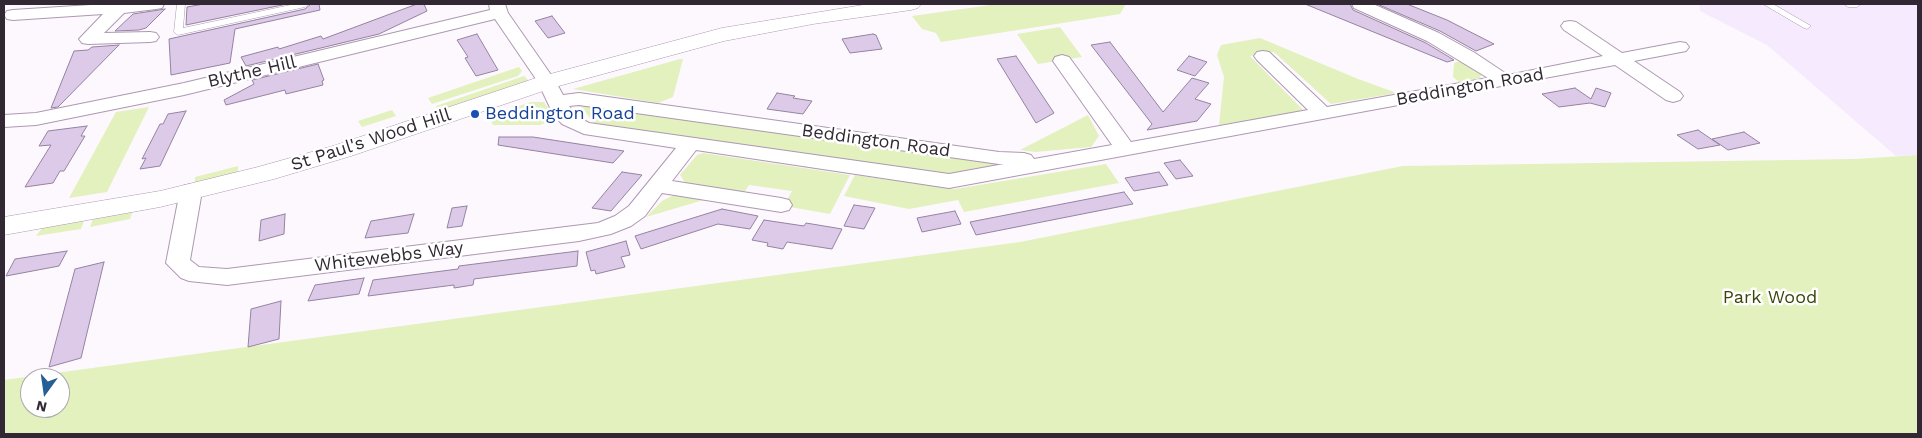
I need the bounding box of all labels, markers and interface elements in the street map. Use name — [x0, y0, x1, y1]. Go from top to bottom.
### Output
street label: Blythe Hill — [206, 51, 298, 93]
street label: Beddington Road — [1394, 63, 1546, 111]
place label: Beddington Road — [485, 103, 635, 125]
street label: St Paul's Wood Hill — [288, 104, 454, 176]
marker: Beddington Road — [469, 108, 481, 120]
street label: Beddington Road — [800, 120, 952, 162]
street label: Whitewebbs Way — [313, 237, 465, 277]
park label: Park Wood — [1723, 287, 1817, 309]
north arrow — [20, 368, 70, 418]
text: N — [35, 398, 49, 416]

